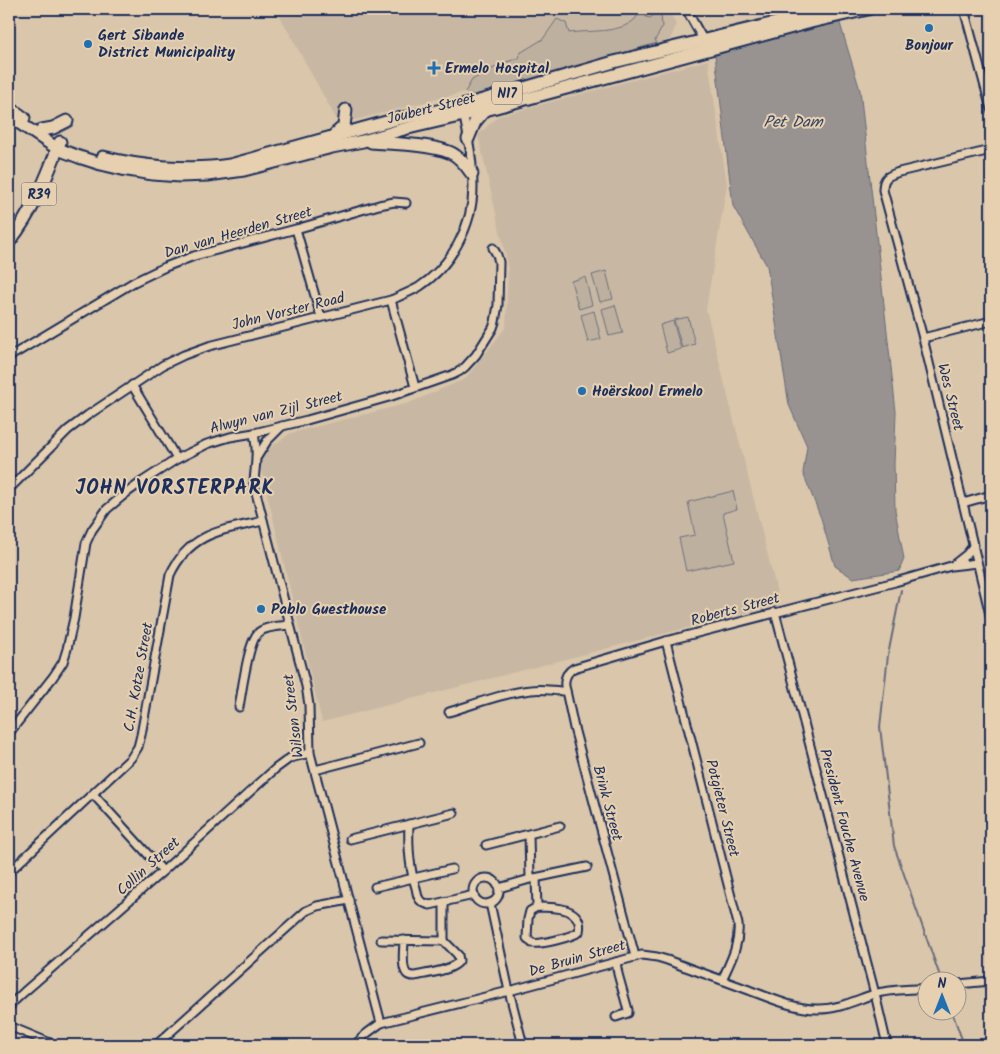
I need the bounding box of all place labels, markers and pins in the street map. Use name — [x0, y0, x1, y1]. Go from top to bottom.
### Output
marker: Bonjour — [923, 22, 935, 34]
place label: Gert Sibande District Municipality — [98, 24, 235, 65]
place label: Bonjour — [905, 34, 954, 58]
marker: Gert Sibande District Municipality — [82, 38, 94, 50]
place label: Ermelo Hospital — [445, 57, 549, 81]
marker: Ermelo Hospital — [427, 61, 441, 75]
place label: Hoërskool Ermelo — [592, 380, 703, 404]
marker: Hoërskool Ermelo — [576, 385, 588, 397]
place label: Pablo Guesthouse — [271, 598, 387, 622]
marker: Pablo Guesthouse — [255, 603, 267, 615]

